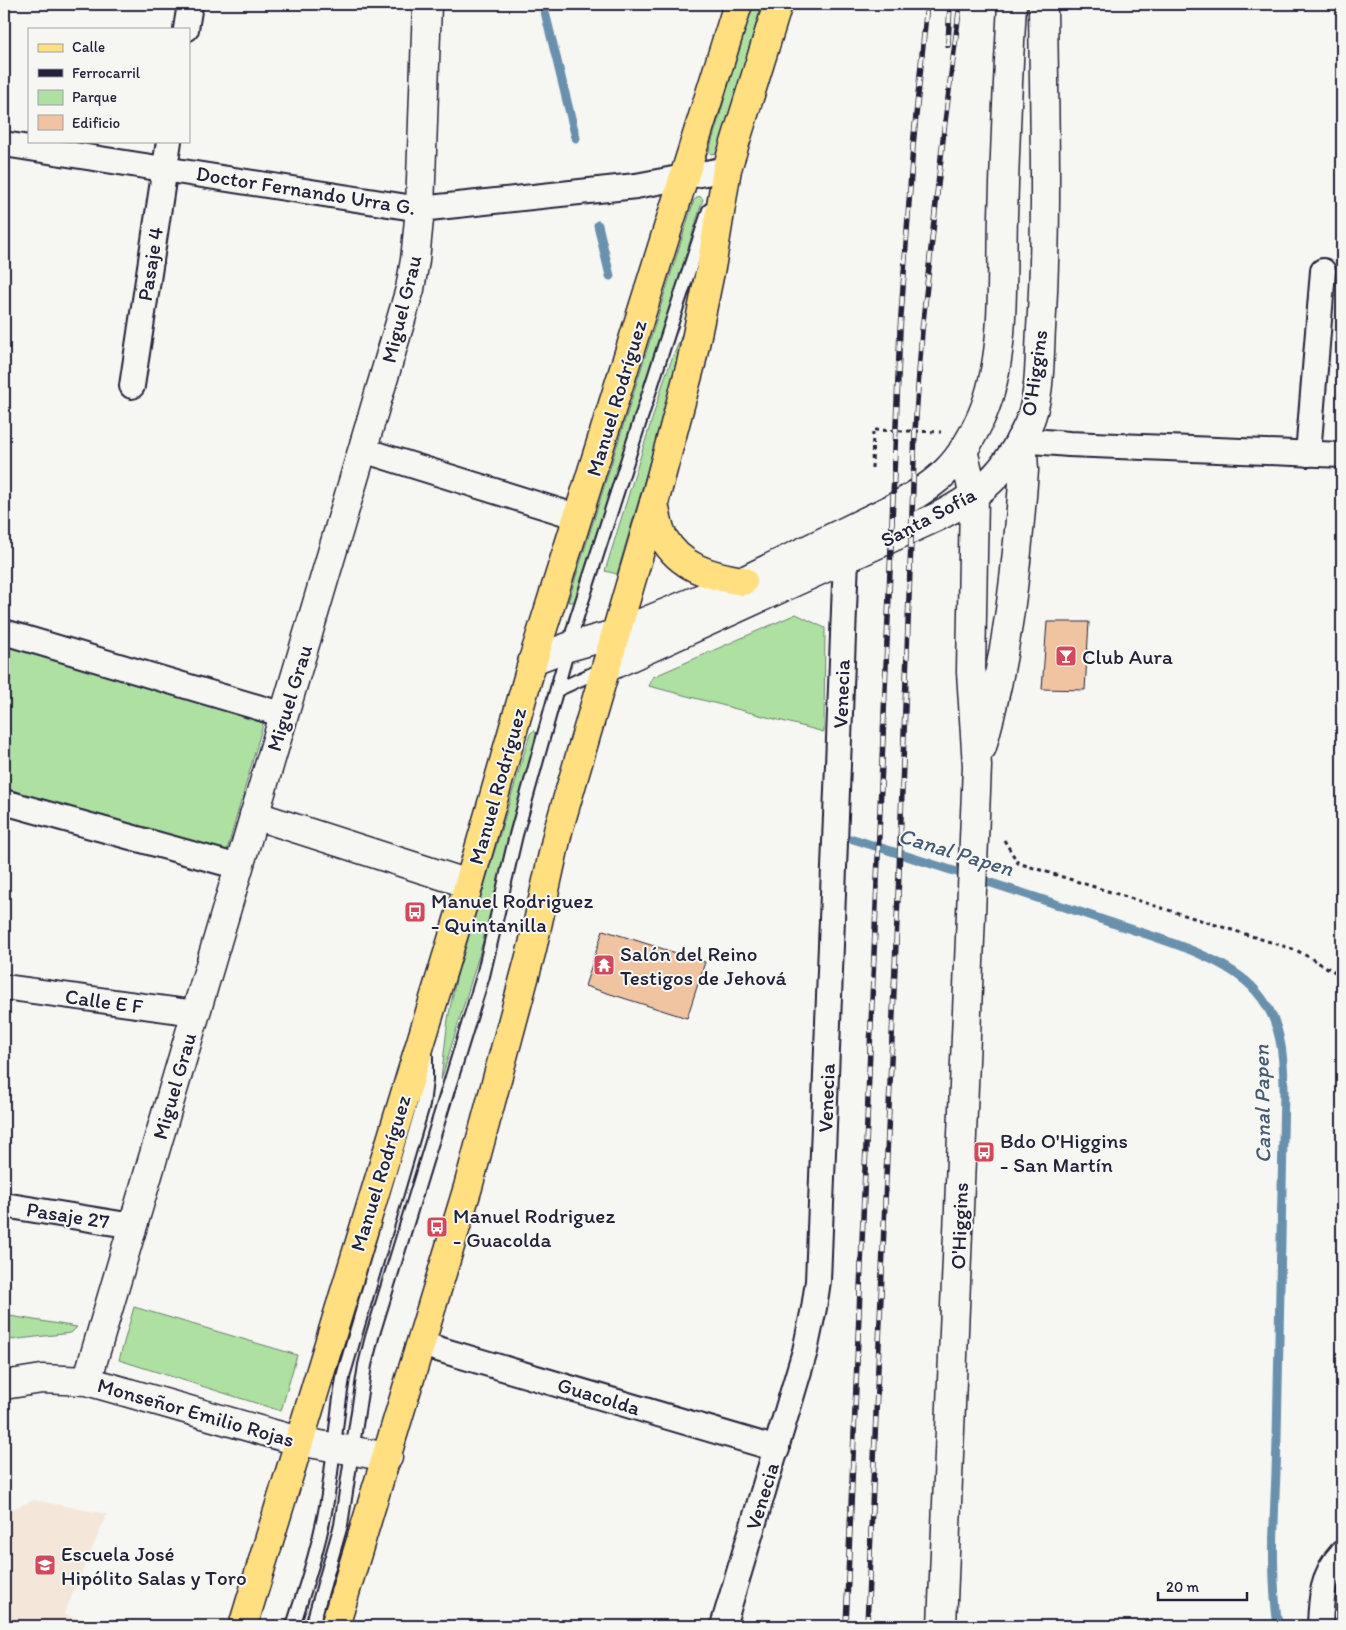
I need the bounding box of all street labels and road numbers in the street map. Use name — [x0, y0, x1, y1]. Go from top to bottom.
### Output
street label: Doctor Fernando Urra G. — [195, 160, 417, 220]
street label: Pasaje 4 — [132, 225, 168, 303]
street label: Miguel Grau — [376, 253, 426, 365]
street label: Manuel Rodríguez — [580, 317, 652, 479]
street label: O'Higgins — [1016, 328, 1052, 418]
street label: Santa Sofía — [876, 481, 980, 553]
street label: Miguel Grau — [261, 642, 317, 754]
street label: Venecia — [827, 659, 855, 729]
street label: Manuel Rodríguez — [463, 704, 531, 867]
street label: Calle E F — [64, 983, 145, 1019]
street label: Miguel Grau — [147, 1030, 201, 1142]
street label: Venecia — [812, 1063, 840, 1133]
street label: Manuel Rodríguez — [344, 1092, 416, 1254]
street label: O'Higgins — [945, 1182, 973, 1270]
street label: Pasaje 27 — [25, 1196, 111, 1234]
street label: Monseñor Emilio Rojas — [95, 1372, 297, 1452]
street label: Guacolda — [555, 1372, 643, 1420]
street label: Venecia — [740, 1459, 784, 1533]

